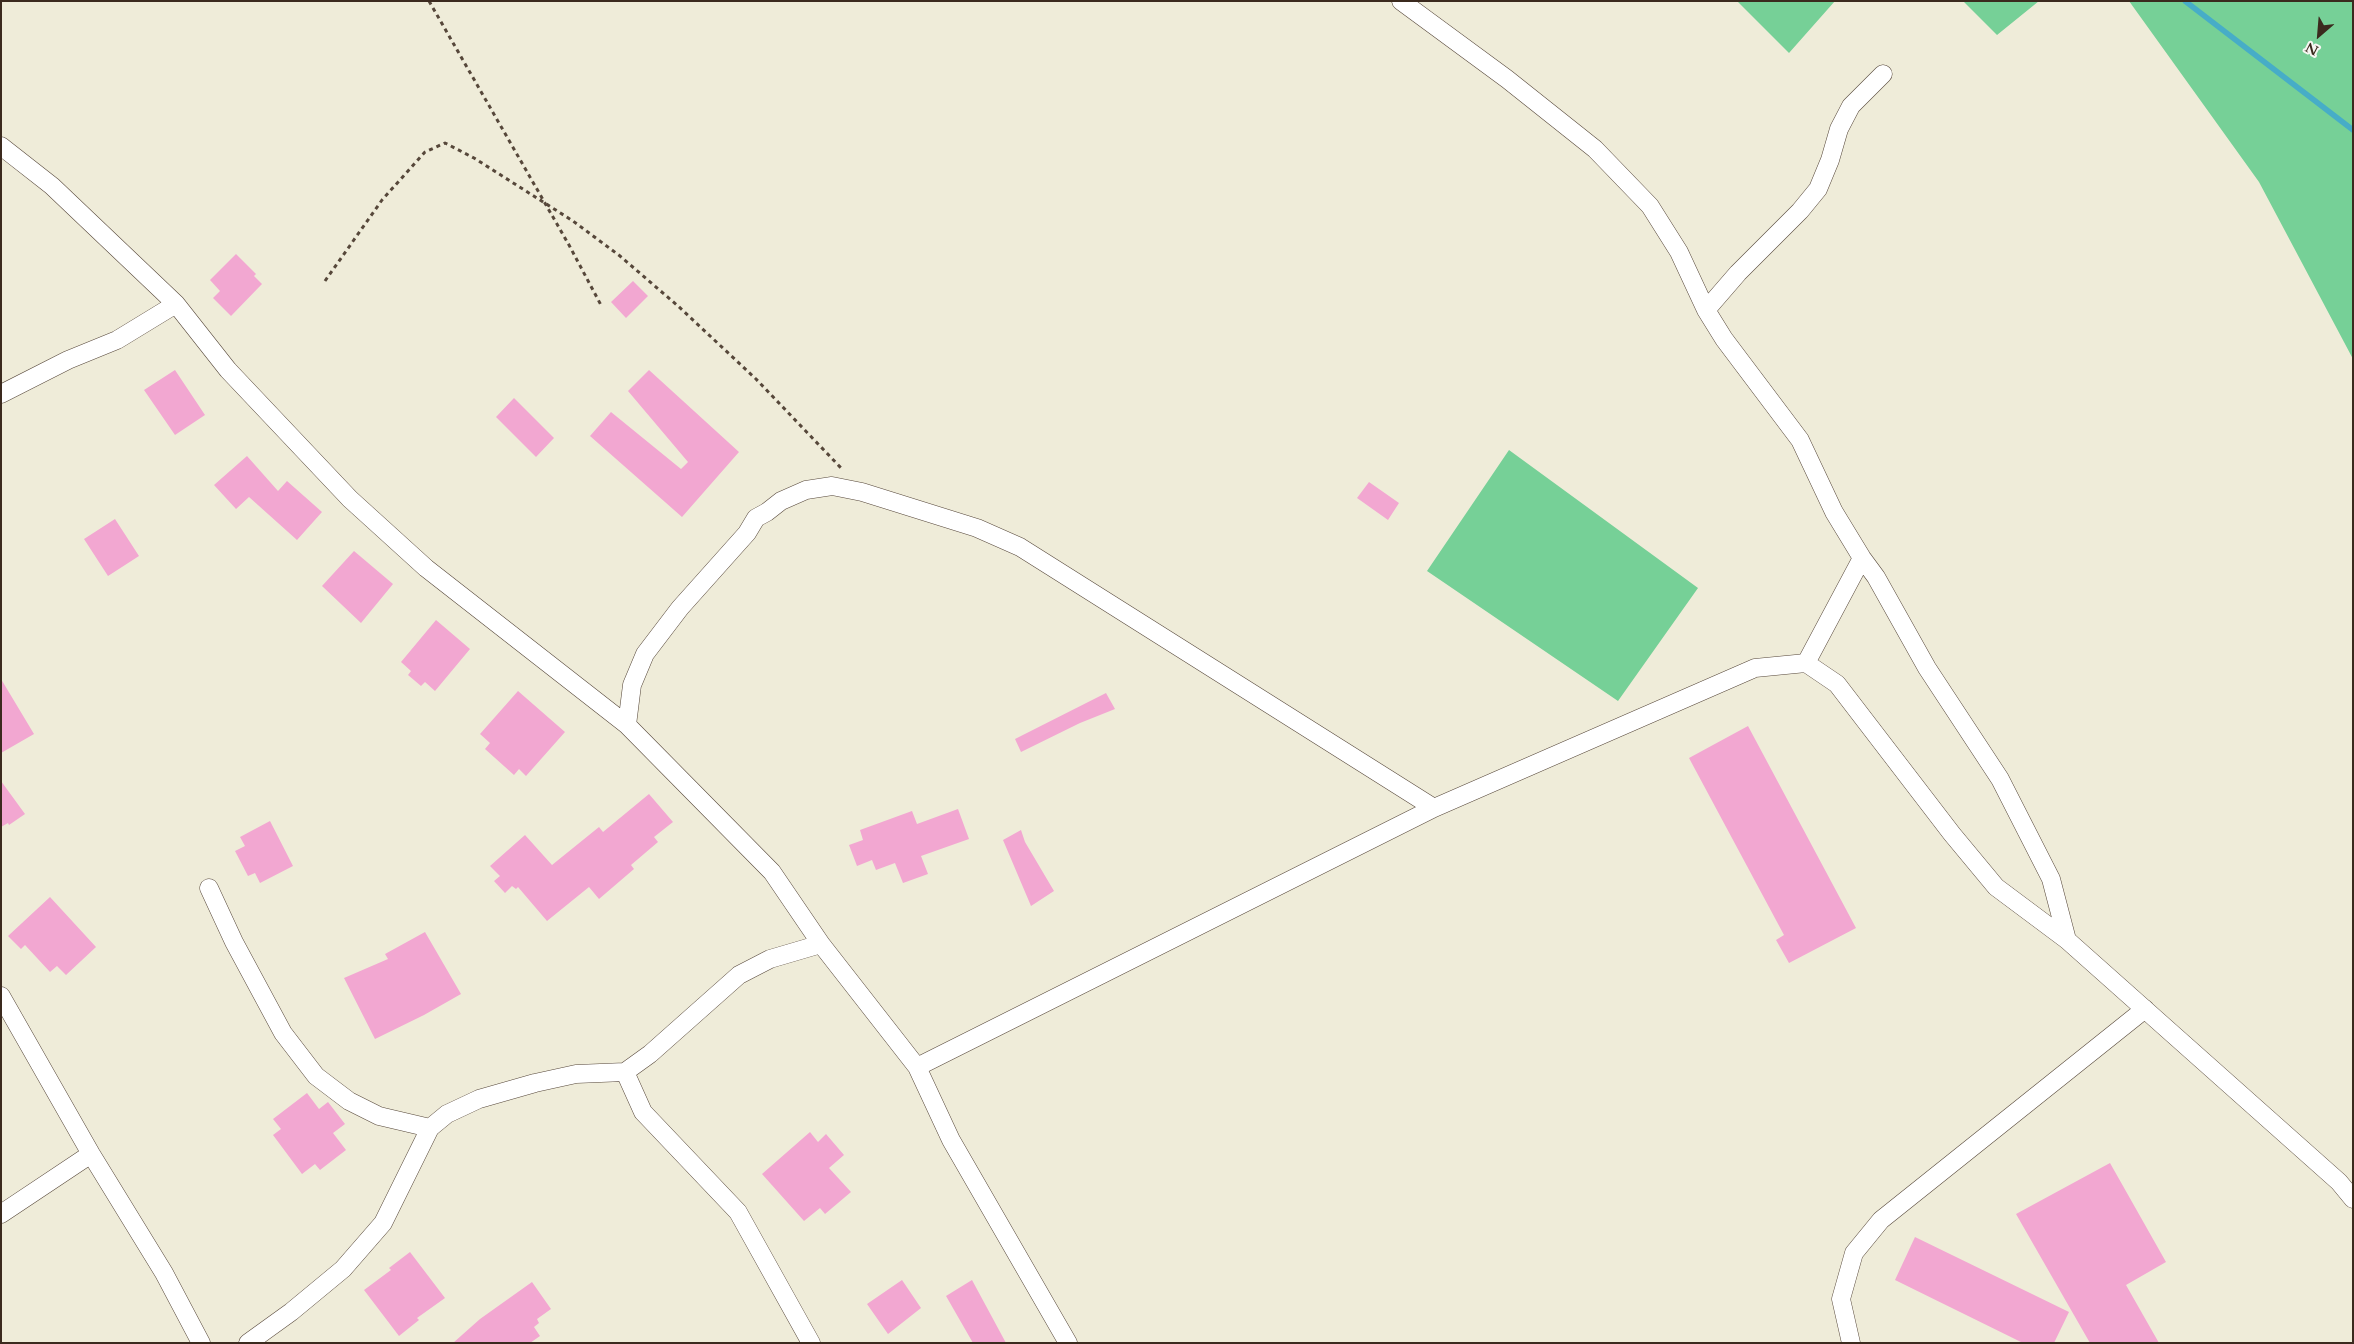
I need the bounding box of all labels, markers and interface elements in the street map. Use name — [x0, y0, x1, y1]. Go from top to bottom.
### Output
north arrow — [2294, 10, 2344, 60]
text: N — [2302, 38, 2322, 60]

